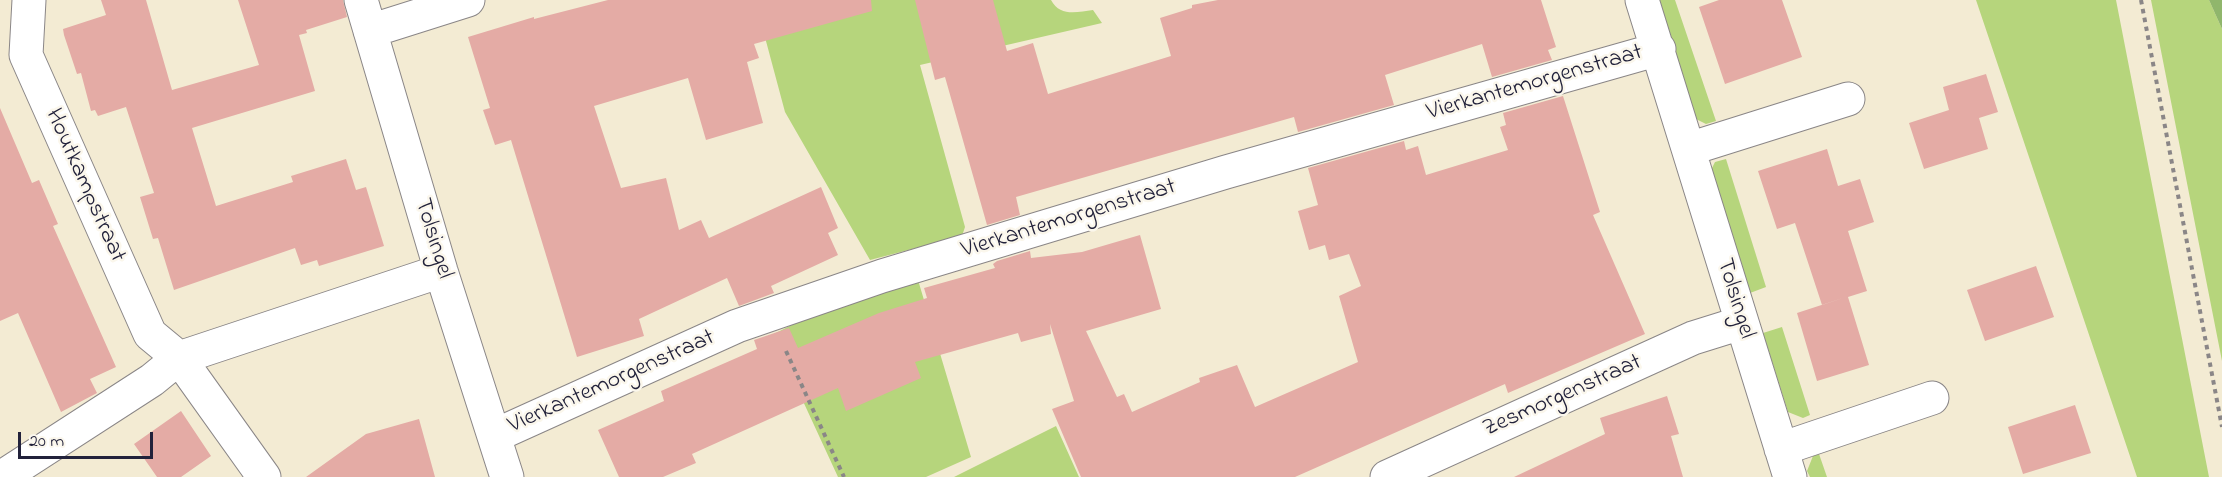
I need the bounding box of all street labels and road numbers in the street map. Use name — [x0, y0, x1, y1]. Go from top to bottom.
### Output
street label: Vierkantemorgenstraat — [1424, 39, 1646, 129]
street label: Houtkampstraat — [37, 105, 131, 267]
street label: Vierkantemorgenstraat — [958, 174, 1180, 266]
street label: Tolsingel — [406, 195, 458, 283]
street label: Tolsingel — [1708, 255, 1760, 343]
street label: Vierkantemorgenstraat — [504, 325, 720, 441]
street label: Zesmorgenstraat — [1479, 349, 1647, 445]

